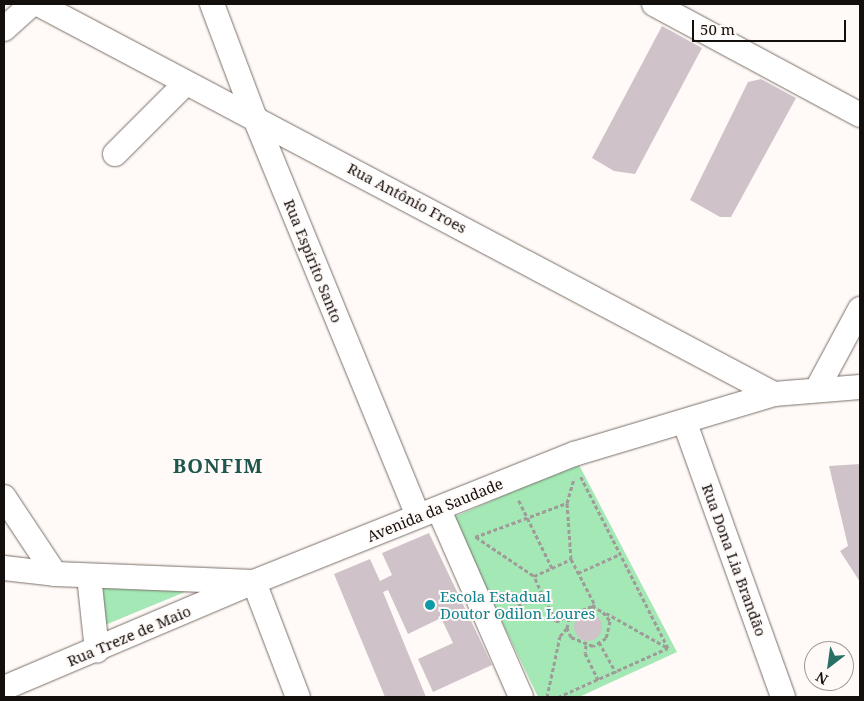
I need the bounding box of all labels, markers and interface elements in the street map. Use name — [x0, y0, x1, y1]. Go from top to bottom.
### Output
scale bar — [694, 10, 848, 42]
text: 50 m — [700, 19, 735, 39]
street label: Rua Antônio Froes — [344, 159, 470, 237]
street label: Rua Espírito Santo — [280, 197, 346, 325]
district label: BONFIM — [172, 453, 264, 477]
street label: Avenida da Saudade — [364, 474, 506, 546]
street label: Rua Dona Lia Brandão — [698, 481, 770, 639]
place label: Escola Estadual Doutor Odilon Loures — [440, 587, 595, 622]
marker: Escola Estadual Doutor Odilon Loures — [424, 599, 436, 611]
street label: Rua Treze de Maio — [64, 602, 194, 670]
north arrow — [804, 641, 854, 691]
text: N — [812, 668, 831, 690]

